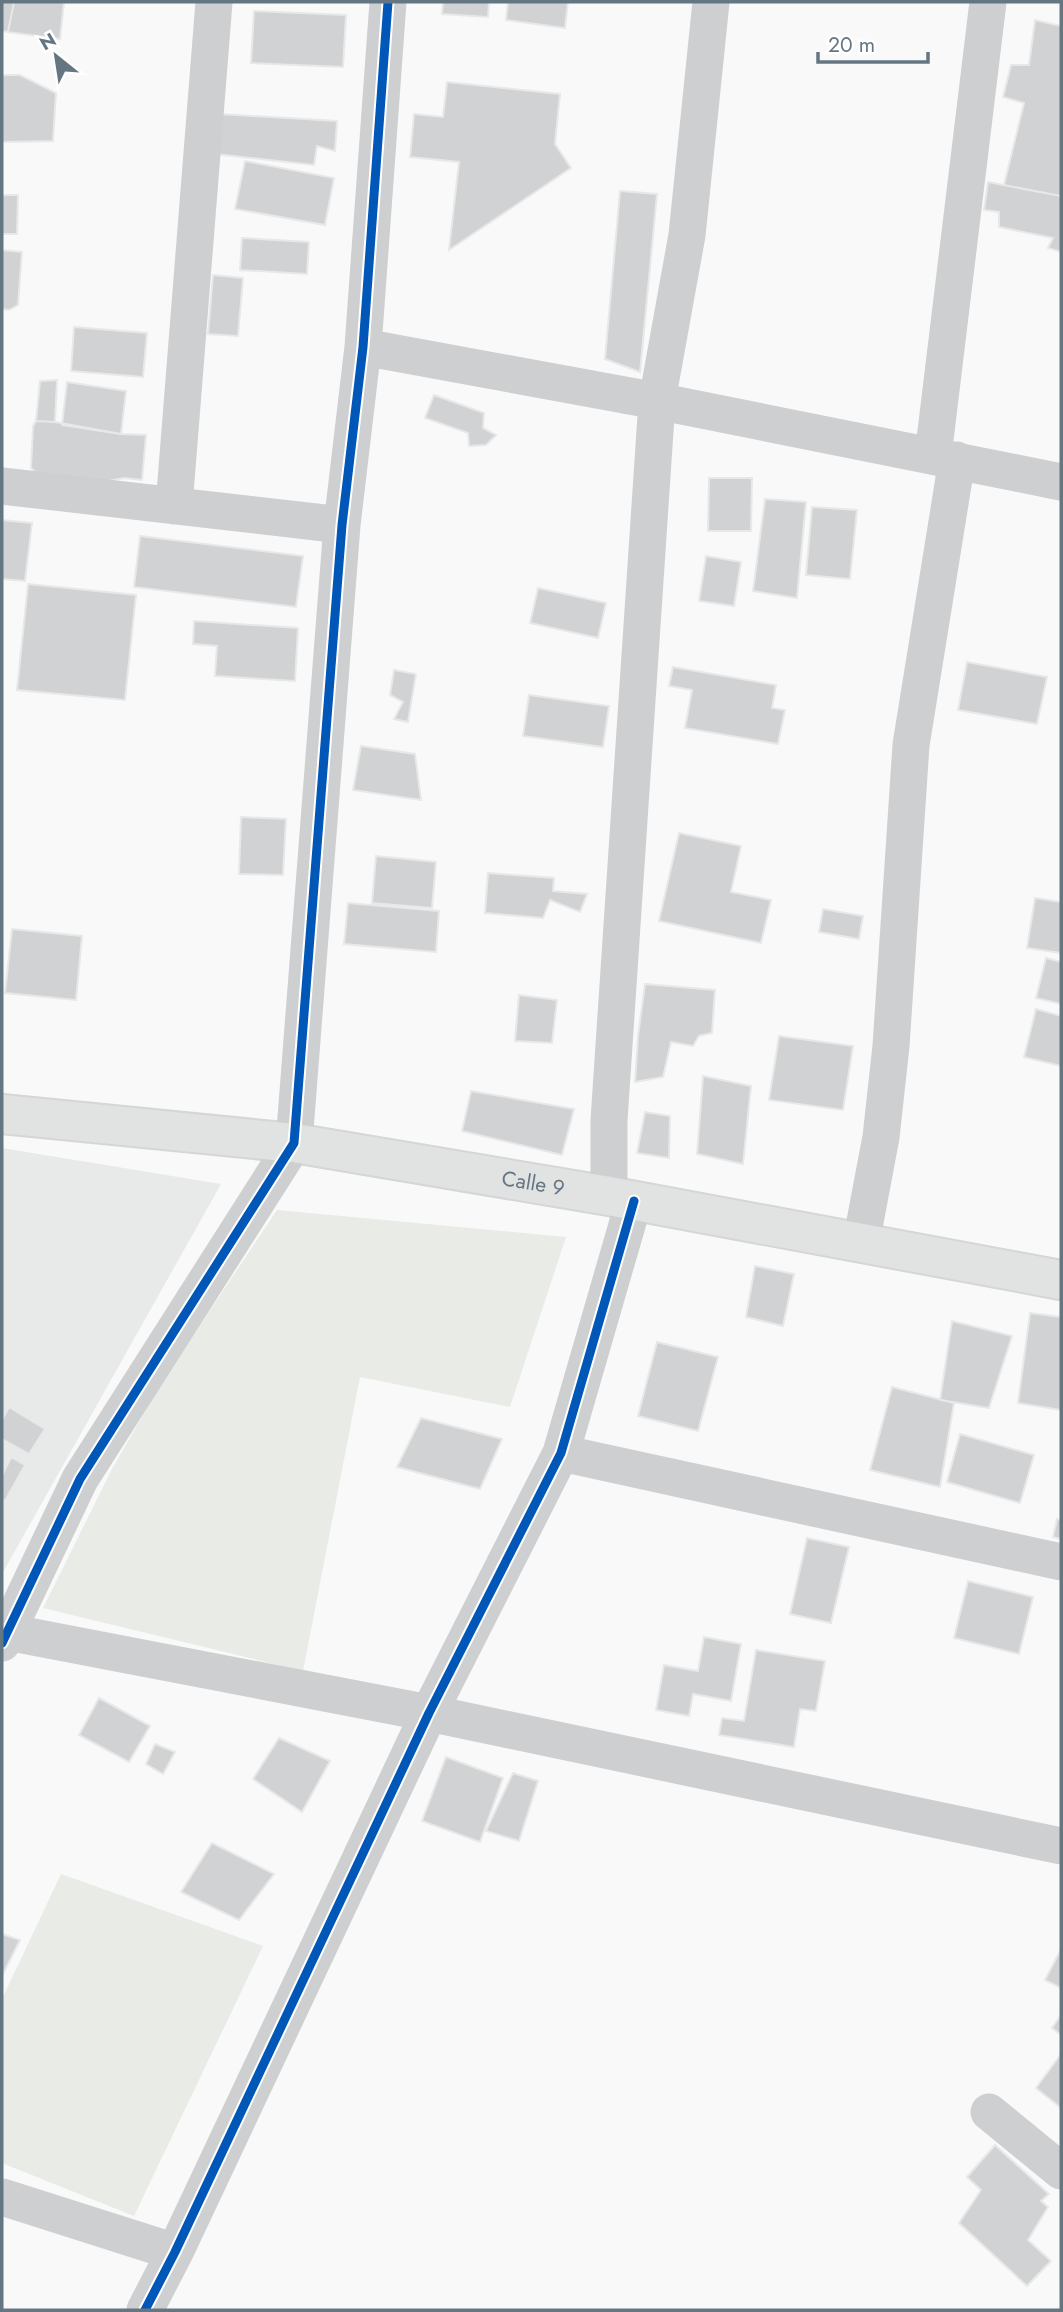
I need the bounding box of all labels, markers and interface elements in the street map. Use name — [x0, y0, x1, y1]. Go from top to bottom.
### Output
north arrow — [21, 21, 91, 91]
scale bar — [818, 21, 928, 65]
text: N — [34, 26, 61, 57]
text: 20 m — [828, 30, 875, 60]
street label: Calle 9 — [499, 1163, 567, 1203]

